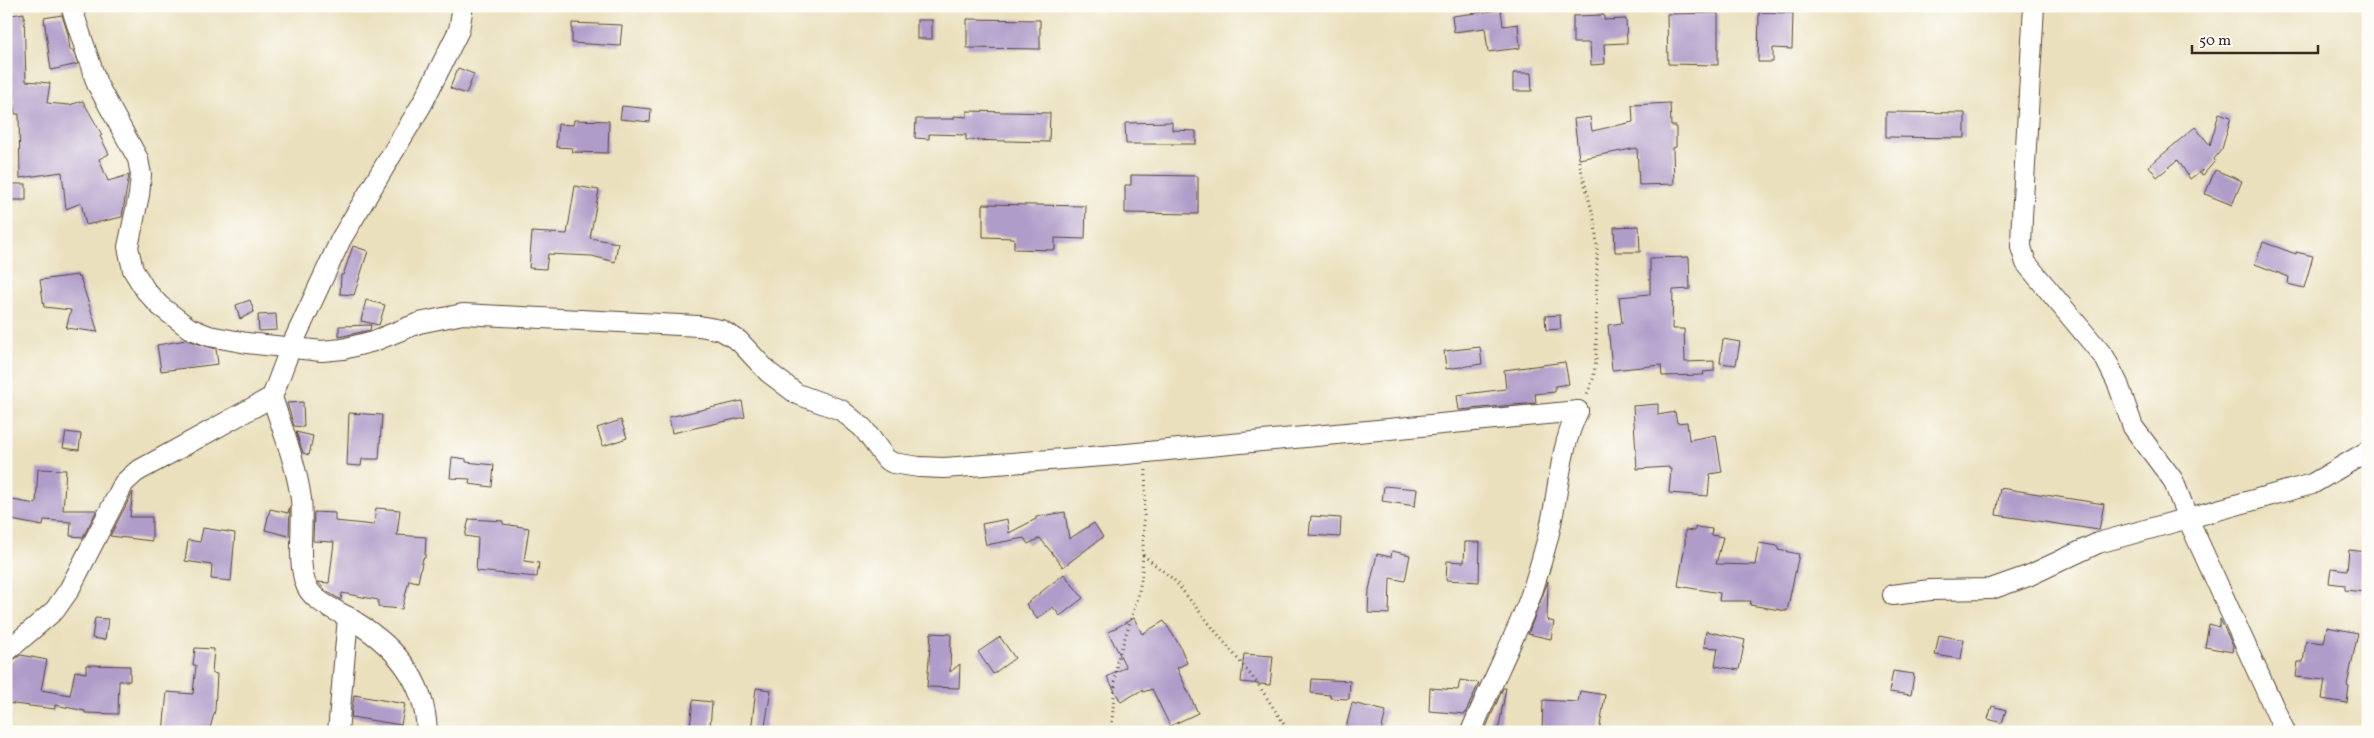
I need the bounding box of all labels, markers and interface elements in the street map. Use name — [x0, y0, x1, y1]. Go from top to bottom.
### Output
scale bar — [2192, 22, 2318, 54]
text: 50 m — [2199, 31, 2231, 52]

